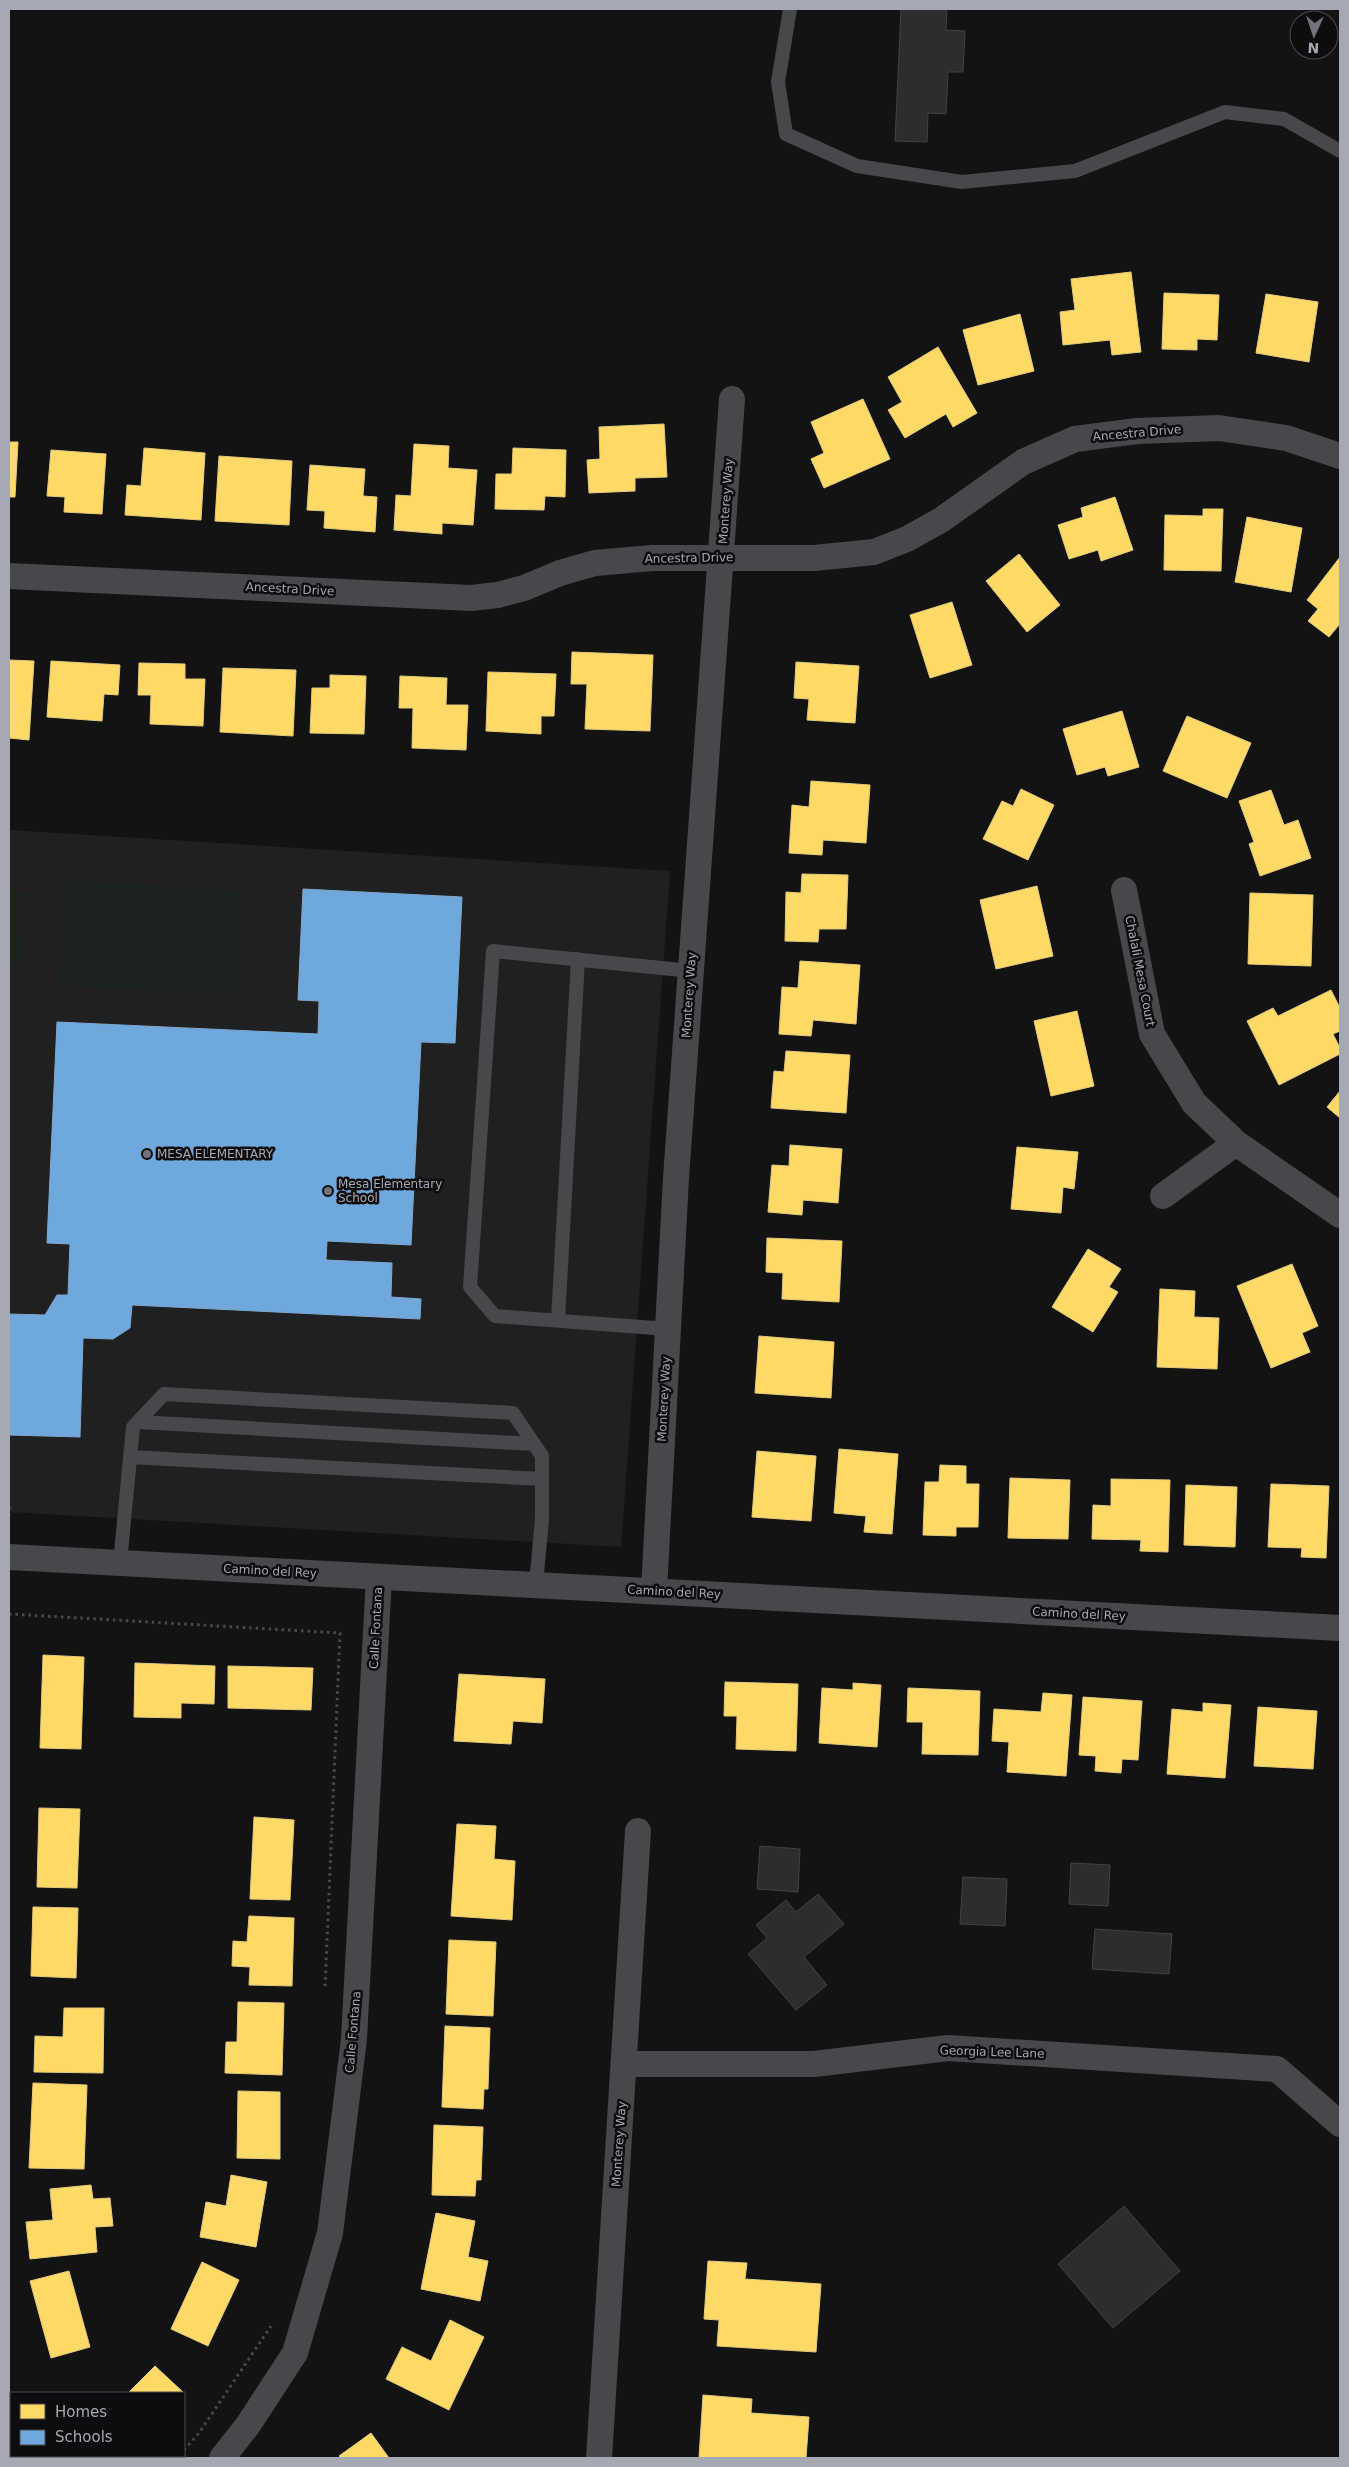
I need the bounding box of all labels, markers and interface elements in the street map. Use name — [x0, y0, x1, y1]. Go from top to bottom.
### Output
north arrow — [1289, 10, 1339, 60]
text: N — [1307, 40, 1320, 56]
street label: Ancestra Drive — [1092, 422, 1182, 444]
street label: Monterey Way — [716, 458, 736, 544]
street label: Ancestra Drive — [644, 550, 734, 566]
street label: Ancestra Drive — [245, 580, 335, 598]
street label: Chalali Mesa Court — [1122, 914, 1158, 1028]
street label: Monterey Way — [679, 952, 699, 1038]
place label: MESA ELEMENTARY — [157, 1147, 274, 1161]
marker: MESA ELEMENTARY — [141, 1148, 153, 1160]
place label: Mesa Elementary School — [338, 1177, 442, 1205]
marker: Mesa Elementary School — [322, 1185, 334, 1197]
street label: Monterey Way — [655, 1356, 673, 1442]
street label: Camino del Rey — [223, 1562, 317, 1580]
street label: Camino del Rey — [627, 1583, 721, 1601]
street label: Calle Fontana — [367, 1587, 385, 1669]
street label: Camino del Rey — [1032, 1605, 1126, 1623]
street label: Calle Fontana — [342, 1991, 364, 2073]
street label: Georgia Lee Lane — [939, 2043, 1045, 2061]
street label: Monterey Way — [609, 2101, 629, 2187]
legend — [10, 2392, 185, 2457]
text: Homes — [55, 2403, 107, 2421]
text: Schools — [55, 2428, 113, 2446]

